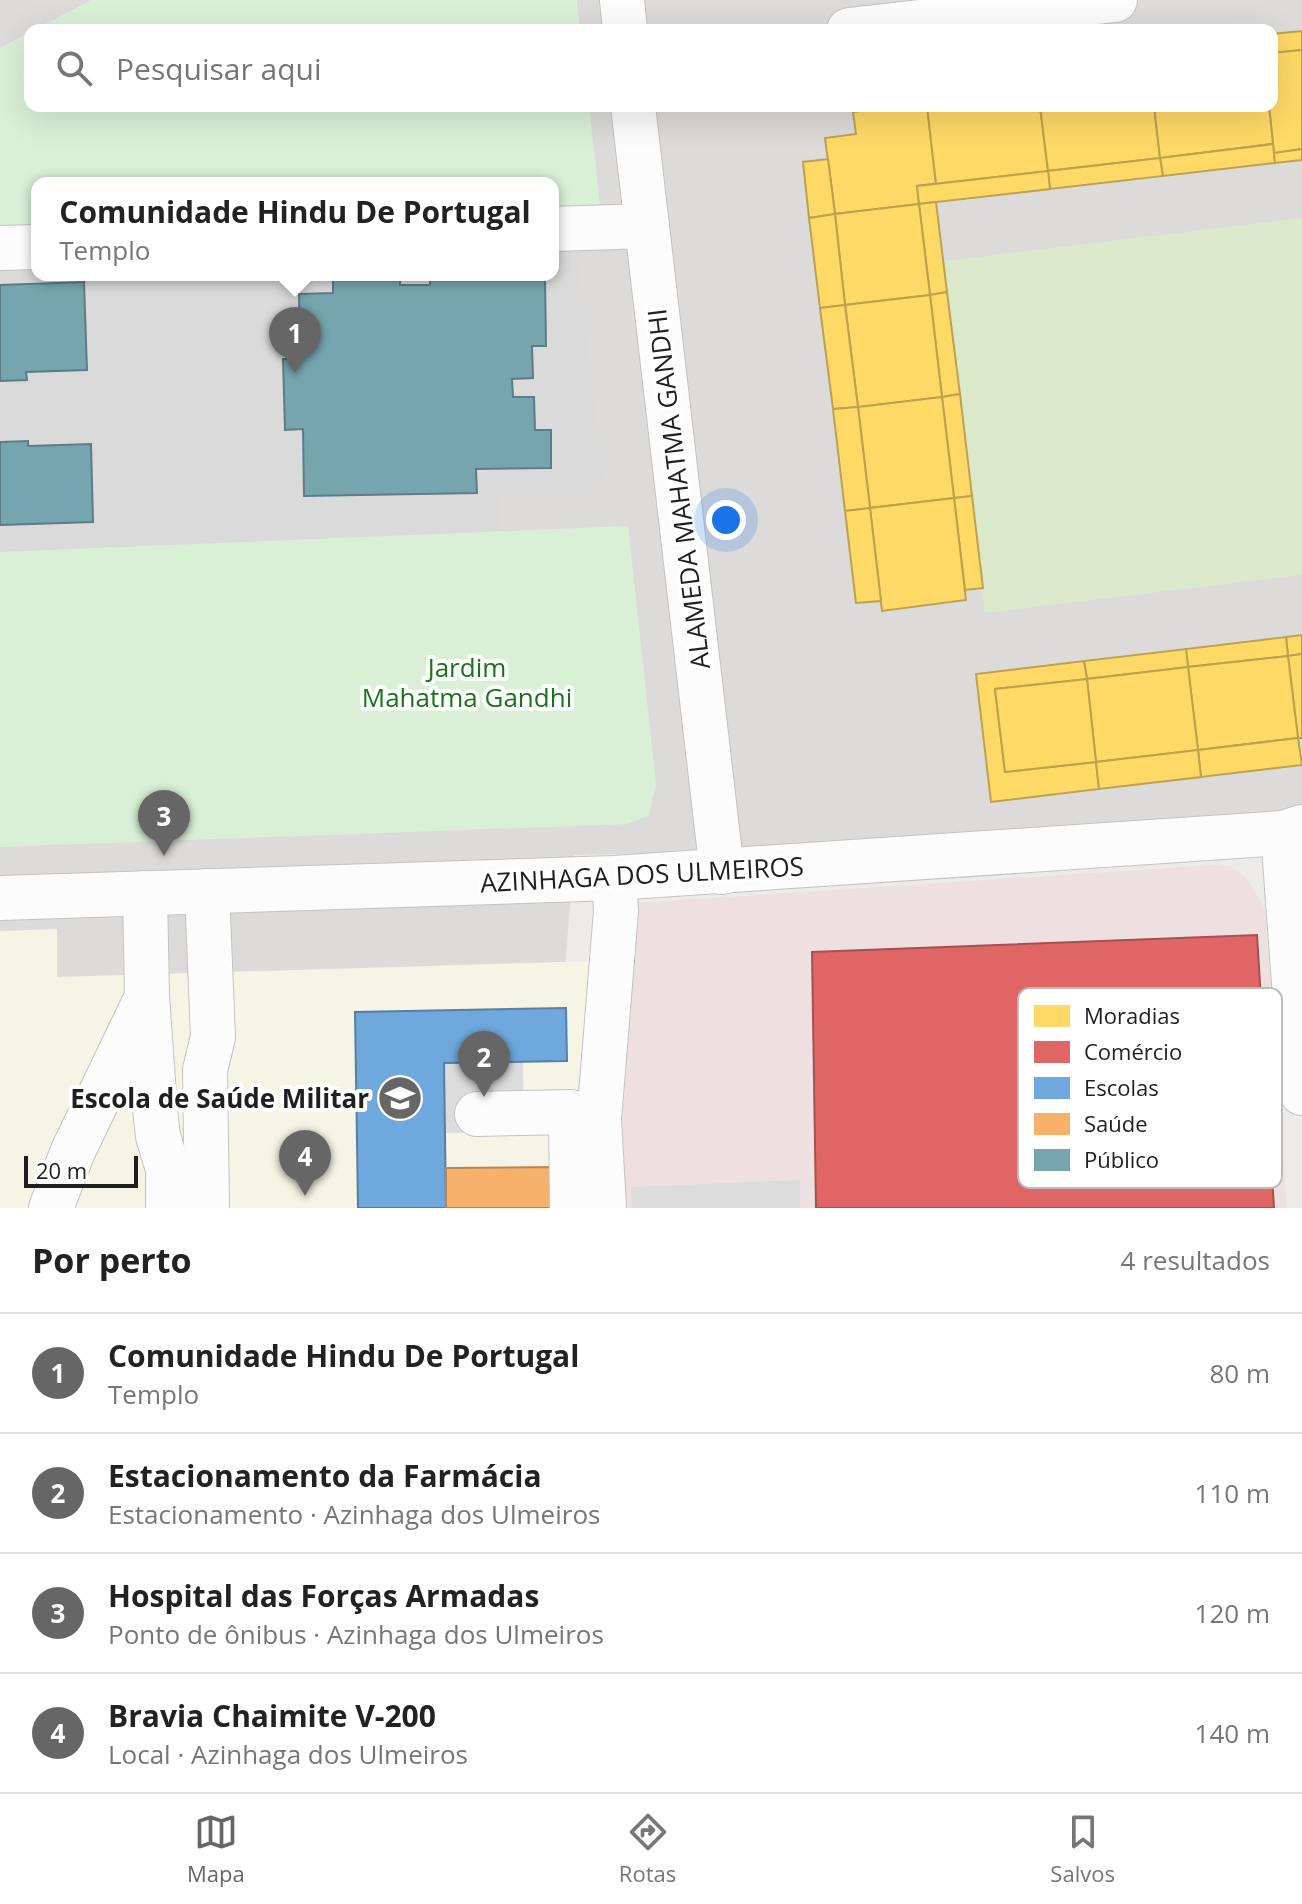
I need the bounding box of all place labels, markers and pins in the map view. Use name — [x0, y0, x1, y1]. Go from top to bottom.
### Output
pin: 1 — [269, 307, 321, 373]
pin: 3 — [138, 790, 190, 856]
pin: 2 — [458, 1031, 510, 1097]
school or university icon: Escola de Saúde Militar — [376, 1074, 424, 1122]
place label: Escola de Saúde Militar — [70, 1080, 369, 1116]
pin: 4 — [279, 1130, 331, 1196]

